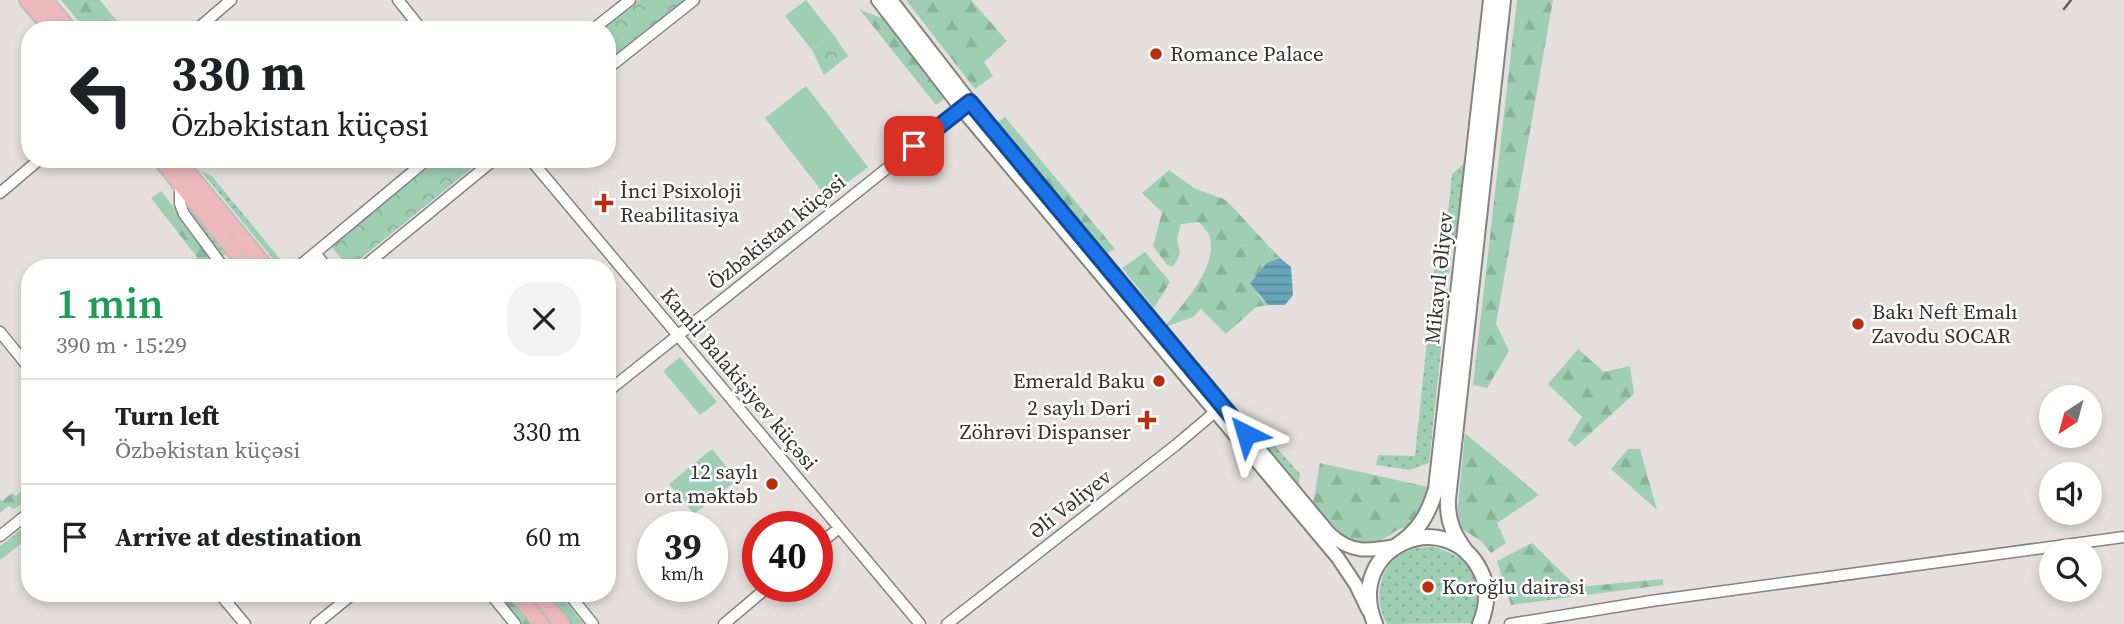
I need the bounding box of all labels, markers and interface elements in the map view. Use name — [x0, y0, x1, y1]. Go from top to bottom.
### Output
text: 330 m — [171, 39, 306, 106]
place label: Romance Palace — [1170, 39, 1324, 68]
marker: Romance Palace — [1148, 46, 1164, 62]
icon: left — [56, 49, 147, 140]
text: Özbəkistan küçəsi — [171, 103, 429, 147]
pin — [884, 116, 944, 176]
icon: arrive — [895, 127, 933, 165]
street label: Özbəkistan küçəsi — [702, 167, 852, 296]
place label: İnci Psixoloji Reabilitasiya — [620, 176, 741, 229]
marker: İnci Psixoloji Reabilitasiya — [594, 193, 614, 213]
street label: Mikayıl Əliyev — [1417, 210, 1460, 345]
text: 1 min — [56, 274, 164, 332]
street label: Kamil Balakişiyev küçəsi — [654, 281, 825, 476]
button: close — [507, 282, 581, 356]
place label: Bakı Neft Emalı Zavodu SOCAR — [1872, 297, 2017, 350]
marker: Bakı Neft Emalı Zavodu SOCAR — [1850, 316, 1866, 332]
text: 390 m · 15:29 — [56, 329, 187, 361]
place label: Emerald Baku — [1013, 366, 1145, 395]
marker: Emerald Baku — [1151, 373, 1167, 389]
north arrow — [2039, 385, 2102, 448]
map controls — [2039, 385, 2102, 602]
place label: 2 saylı Dəri Zöhrəvi Dispanser — [960, 393, 1131, 446]
position arrow — [1209, 397, 1283, 471]
text: Turn left — [115, 398, 219, 434]
marker: 2 saylı Dəri Zöhrəvi Dispanser — [1137, 410, 1157, 430]
icon: left — [56, 413, 94, 451]
text: 330 m — [513, 414, 581, 450]
text: Özbəkistan küçəsi — [115, 434, 300, 466]
place label: 12 saylı orta məktəb — [644, 457, 758, 510]
street label: Əli Vəliyev — [1022, 462, 1117, 545]
button: sound — [2039, 462, 2102, 525]
marker: 12 saylı orta məktəb — [764, 476, 780, 492]
speed limit sign: 40 — [742, 511, 833, 602]
icon: arrive — [56, 518, 94, 556]
text: Arrive at destination — [115, 519, 362, 555]
text: 60 m — [526, 519, 581, 555]
text: 39 — [664, 523, 701, 571]
button: search — [2039, 539, 2102, 602]
text: km/h — [661, 561, 704, 586]
place label: Koroğlu dairəsi — [1442, 572, 1585, 601]
marker: Koroğlu dairəsi — [1420, 579, 1436, 595]

